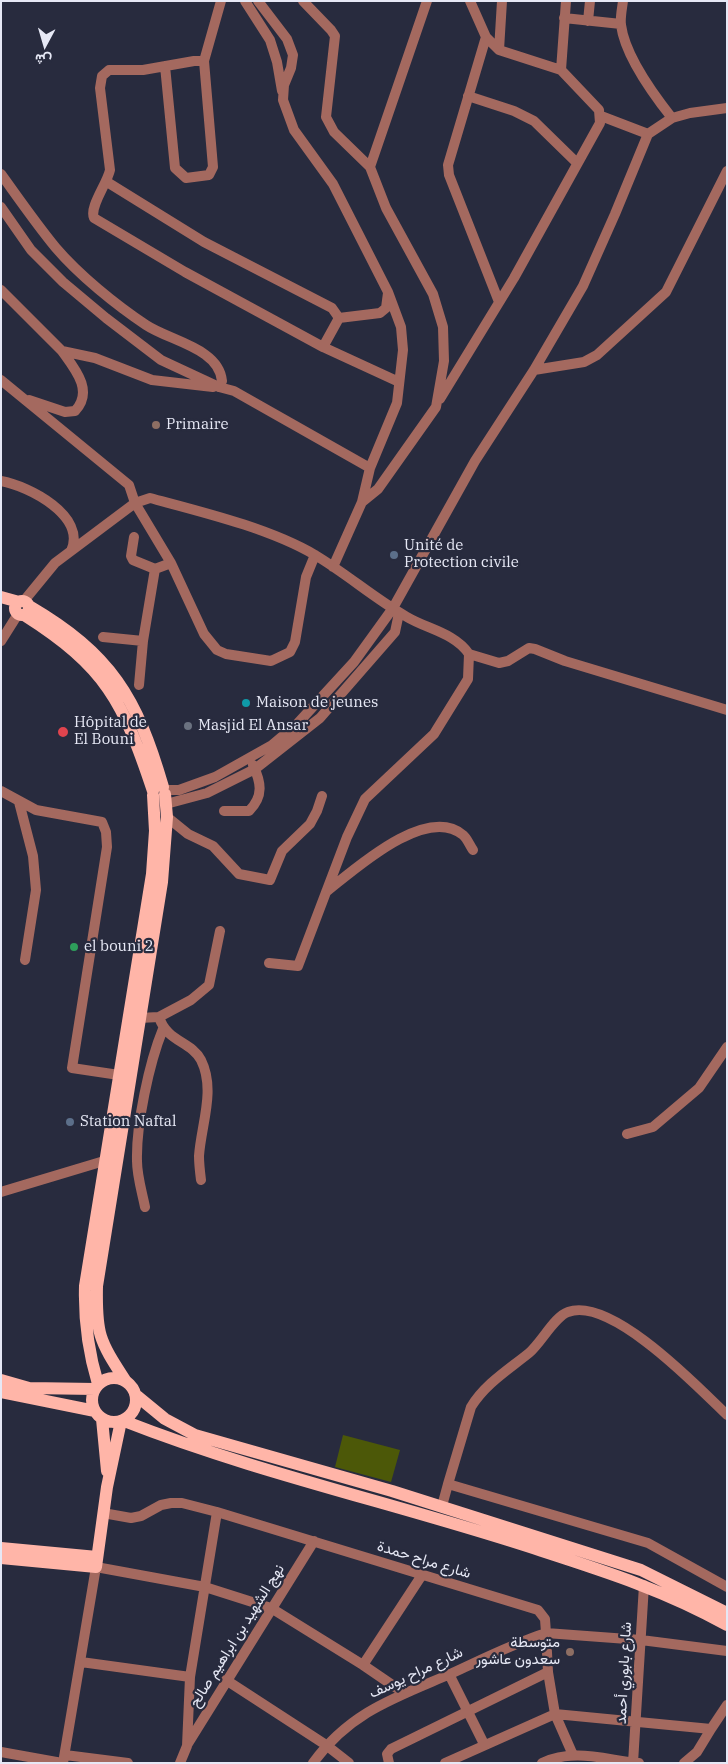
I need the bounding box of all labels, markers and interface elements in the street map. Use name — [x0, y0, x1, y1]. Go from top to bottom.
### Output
north arrow — [20, 20, 70, 70]
text: ش — [34, 50, 53, 70]
place label: Primaire — [166, 416, 228, 434]
marker: Primaire — [150, 419, 162, 431]
place label: Unité de Protection civile — [404, 537, 519, 572]
marker: Unité de Protection civile — [388, 549, 400, 561]
place label: Maison de jeunes — [256, 694, 378, 712]
marker: Maison de jeunes — [240, 697, 252, 709]
place label: Hôpital de El Bouni — [74, 714, 147, 749]
place label: Masjid El Ansar — [198, 717, 308, 735]
marker: Masjid El Ansar — [182, 720, 194, 732]
marker: Hôpital de El Bouni — [56, 725, 70, 739]
place label: el bouni 2 — [84, 938, 154, 956]
marker: el bouni 2 — [68, 941, 80, 953]
place label: Station Naftal — [80, 1113, 177, 1131]
marker: Station Naftal — [64, 1116, 76, 1128]
street label: شارع مراح حمدة — [375, 1537, 473, 1583]
street label: نهج الشهيد بن ابراهيم صالح — [186, 1561, 288, 1711]
street label: شارع بابوري أحمد — [612, 1621, 636, 1725]
place label: متوسطة سعدون عاشور — [476, 1634, 560, 1669]
street label: شارع مراح يوسف — [366, 1643, 466, 1703]
marker: متوسطة سعدون عاشور — [564, 1646, 576, 1658]

